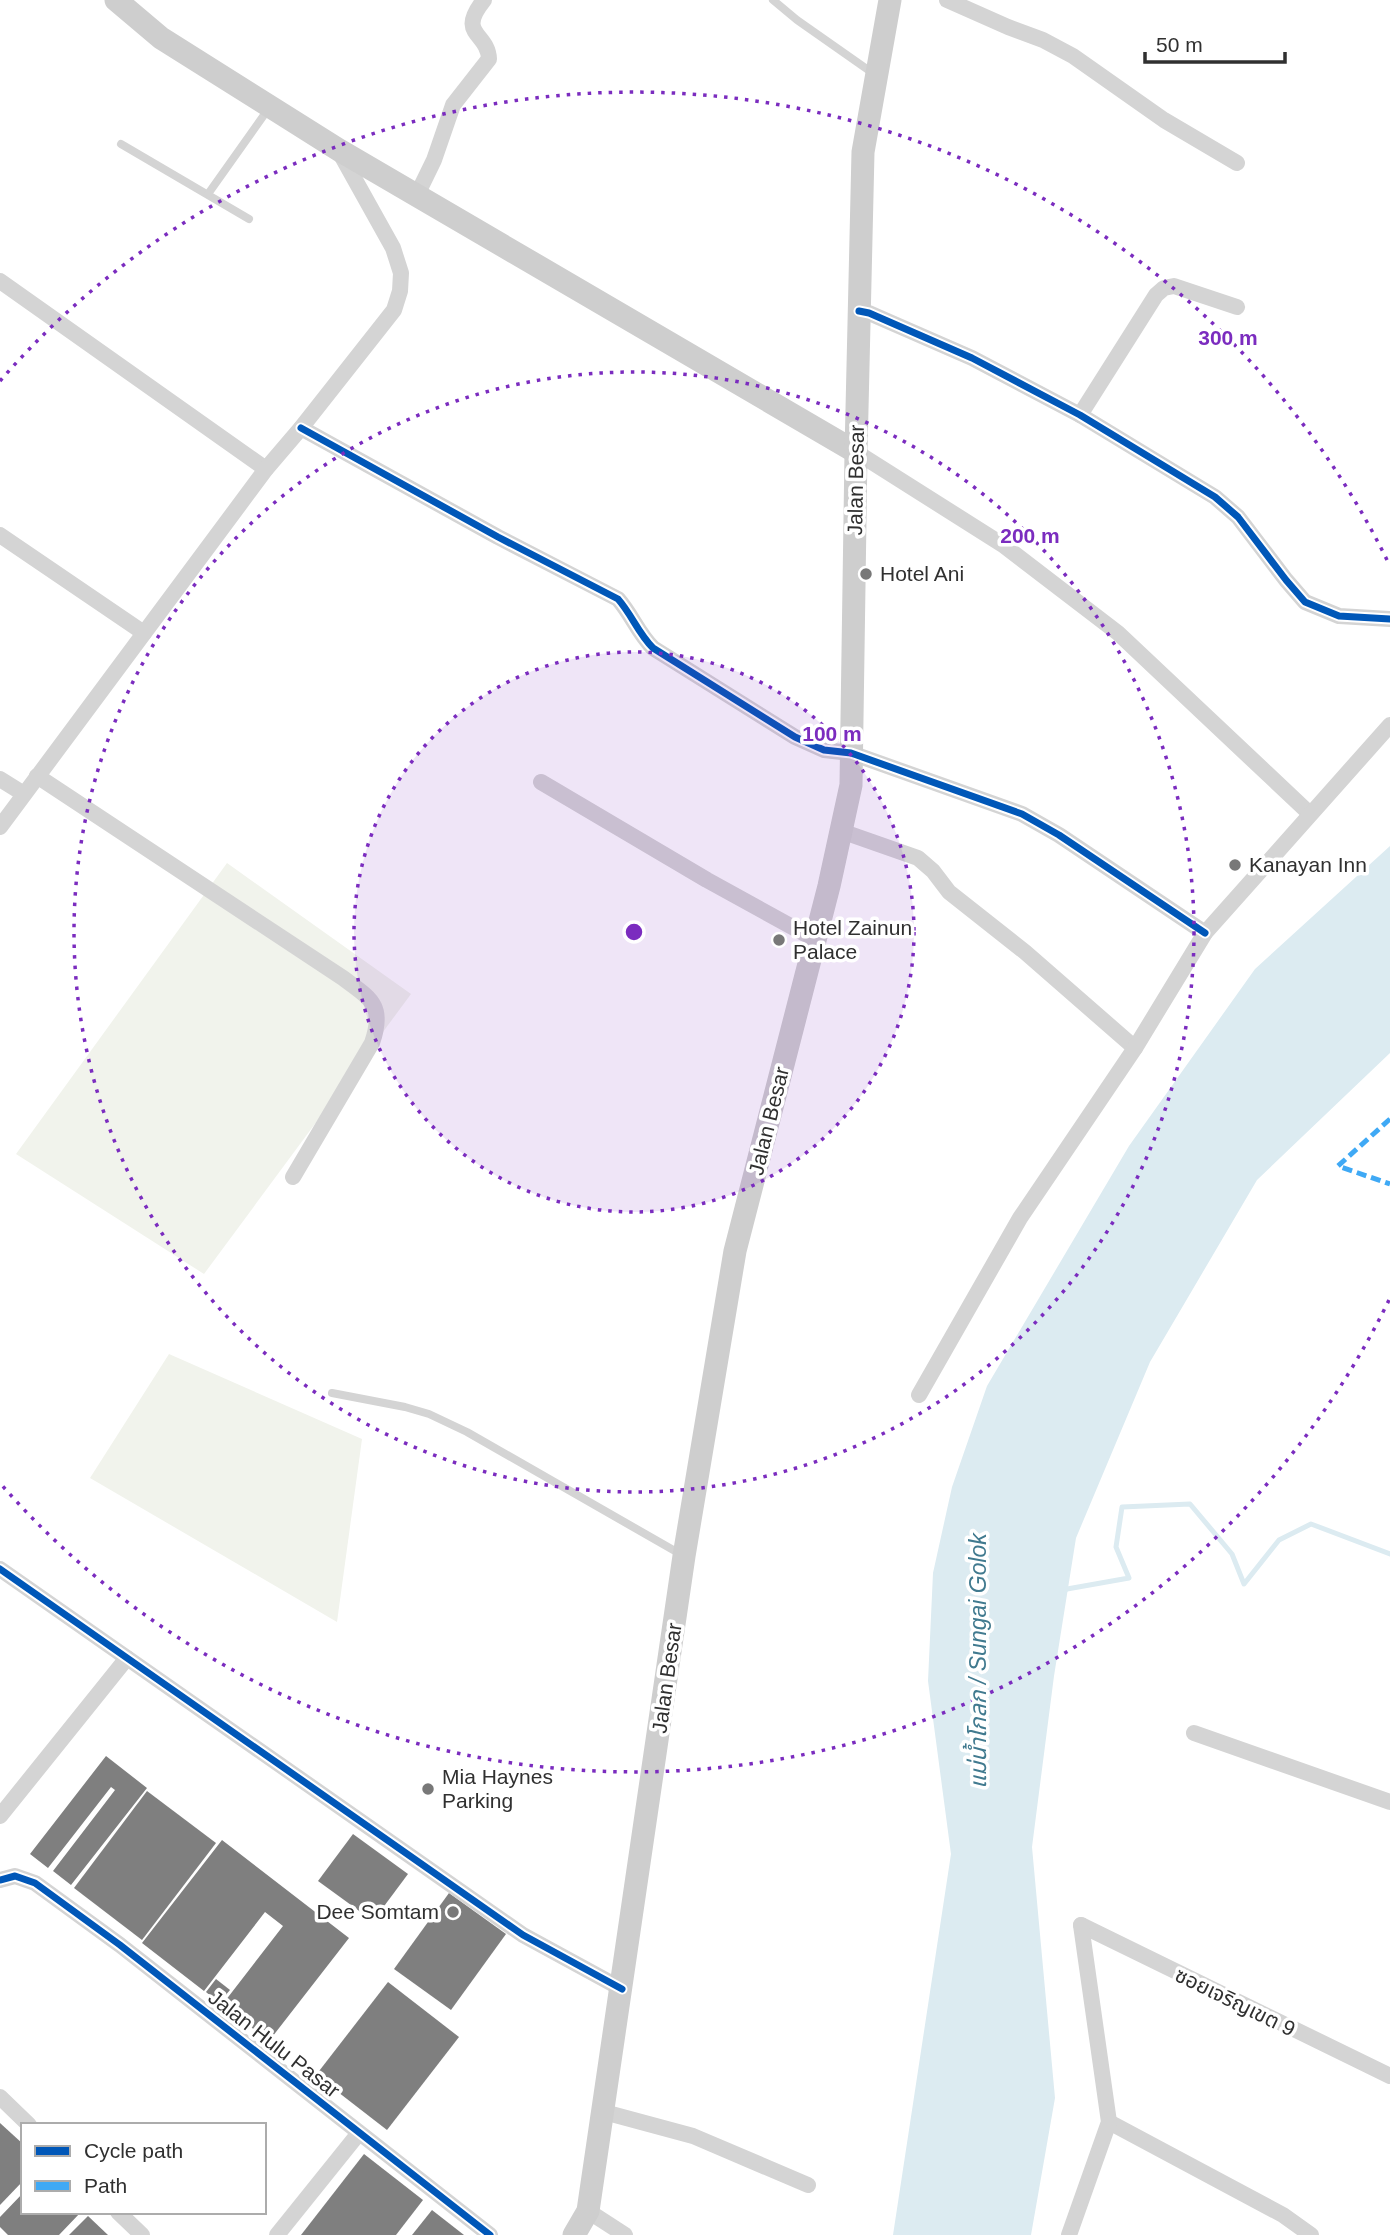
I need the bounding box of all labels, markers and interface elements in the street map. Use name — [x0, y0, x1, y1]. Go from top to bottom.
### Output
scale bar — [1145, 21, 1285, 65]
text: 50 m — [1156, 33, 1203, 56]
text: 300 m — [1198, 326, 1258, 349]
street label: Jalan Besar — [843, 424, 868, 536]
text: 200 m — [1000, 524, 1060, 547]
place label: Hotel Ani — [880, 562, 964, 585]
marker: Hotel Ani — [858, 566, 874, 582]
text: 100 m — [802, 722, 862, 745]
place label: Kanayan Inn — [1249, 853, 1367, 876]
marker: Kanayan Inn — [1227, 857, 1243, 873]
place label: Hotel Zainun Palace — [793, 916, 912, 963]
centre of rings — [622, 920, 646, 944]
marker: Hotel Zainun Palace — [771, 932, 787, 948]
street label: Jalan Besar — [744, 1064, 793, 1177]
water label: แม่น้ำโกลก / Sungai Golok — [962, 1532, 991, 1789]
street label: Jalan Besar — [647, 1621, 686, 1734]
place label: Mia Haynes Parking — [442, 1765, 553, 1812]
marker: Mia Haynes Parking — [420, 1781, 436, 1797]
place label: Dee Somtam — [316, 1900, 439, 1923]
marker: Dee Somtam — [445, 1904, 461, 1920]
street label: ซอยเจริญเขต 9 — [1171, 1963, 1299, 2041]
street label: Jalan Hulu Pasar — [204, 1985, 344, 2102]
legend — [21, 2123, 266, 2214]
text: Cycle path — [84, 2139, 183, 2162]
text: Path — [84, 2174, 127, 2197]

